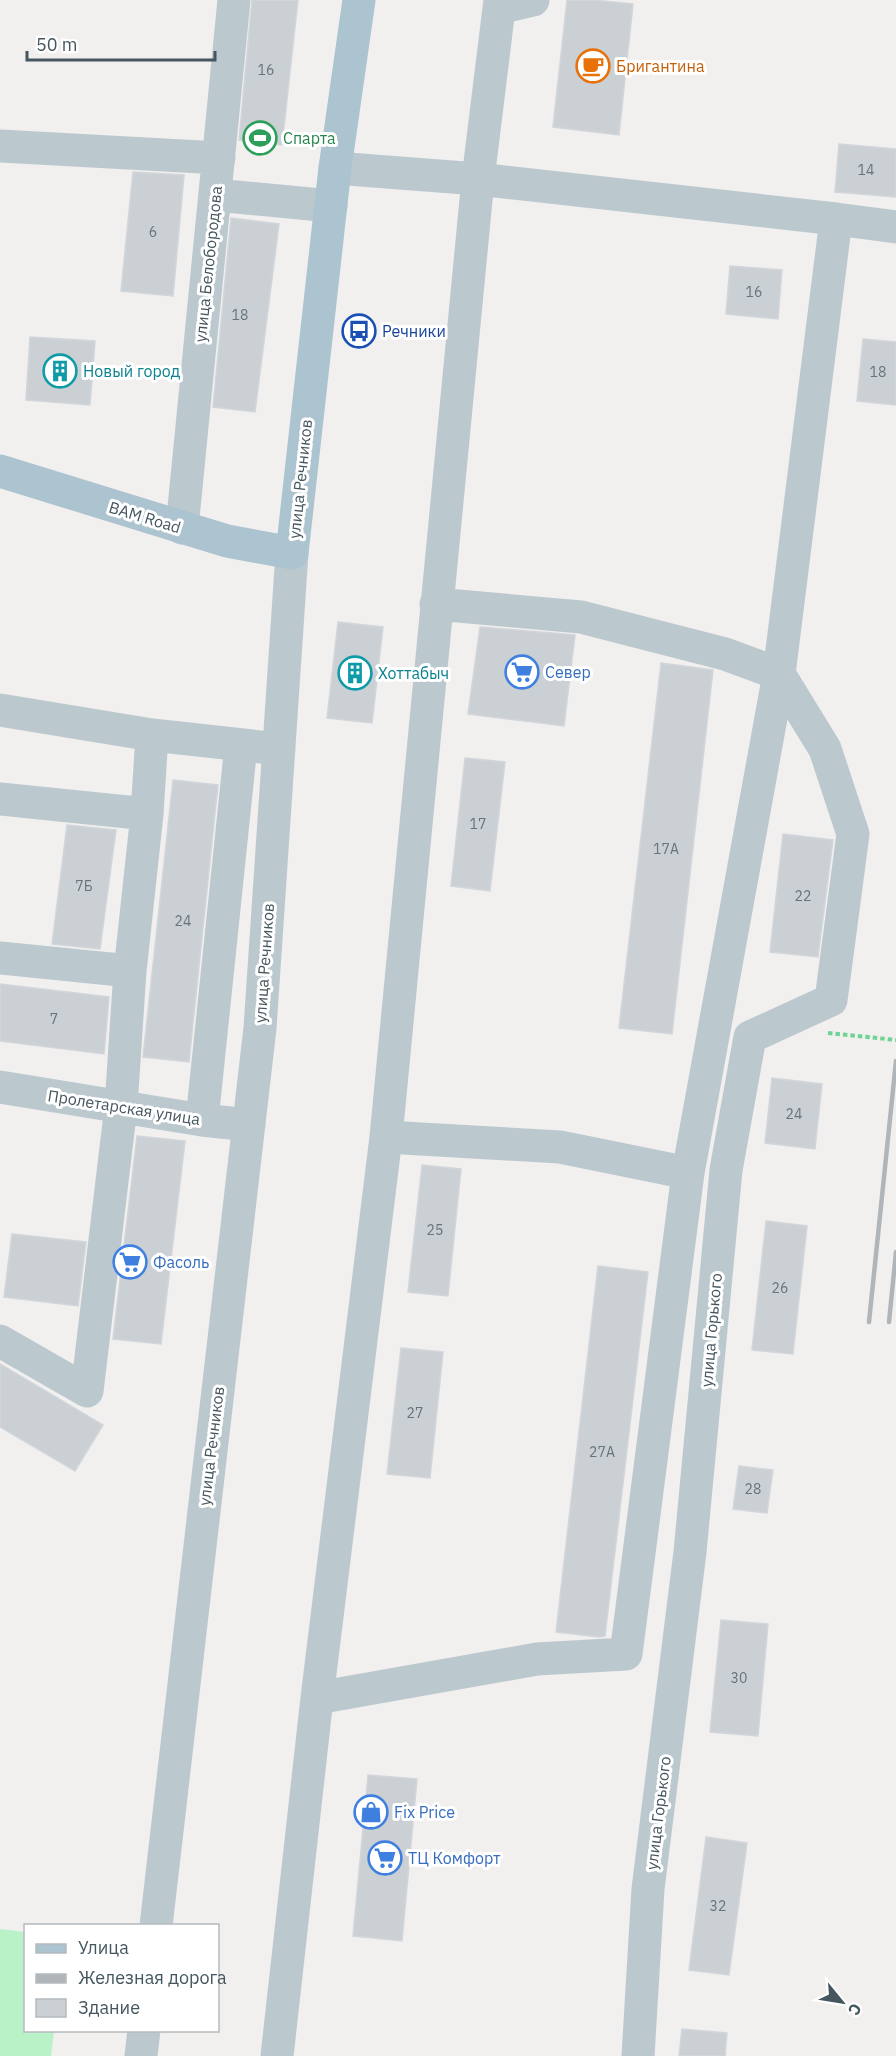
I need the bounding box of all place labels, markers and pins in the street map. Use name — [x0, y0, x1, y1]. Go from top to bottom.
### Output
cafe icon: Бригантина — [575, 48, 611, 84]
place label: Бригантина — [616, 56, 705, 76]
sports icon: Спарта — [242, 120, 278, 156]
place label: Спарта — [283, 128, 336, 148]
bus stop icon: Речники — [341, 313, 377, 349]
place label: Речники — [382, 321, 446, 341]
building icon: Новый город — [42, 353, 78, 389]
place label: Новый город — [83, 361, 181, 381]
supermarket icon: Север — [504, 654, 540, 690]
building icon: Хоттабыч — [337, 655, 373, 691]
place label: Север — [545, 662, 591, 682]
place label: Хоттабыч — [378, 663, 449, 683]
supermarket icon: Фасоль — [112, 1244, 148, 1280]
place label: Фасоль — [153, 1252, 209, 1272]
shop icon: Fix Price — [353, 1794, 389, 1830]
place label: Fix Price — [394, 1802, 455, 1822]
supermarket icon: ТЦ Комфорт — [367, 1840, 403, 1876]
place label: ТЦ Комфорт — [408, 1848, 501, 1868]

